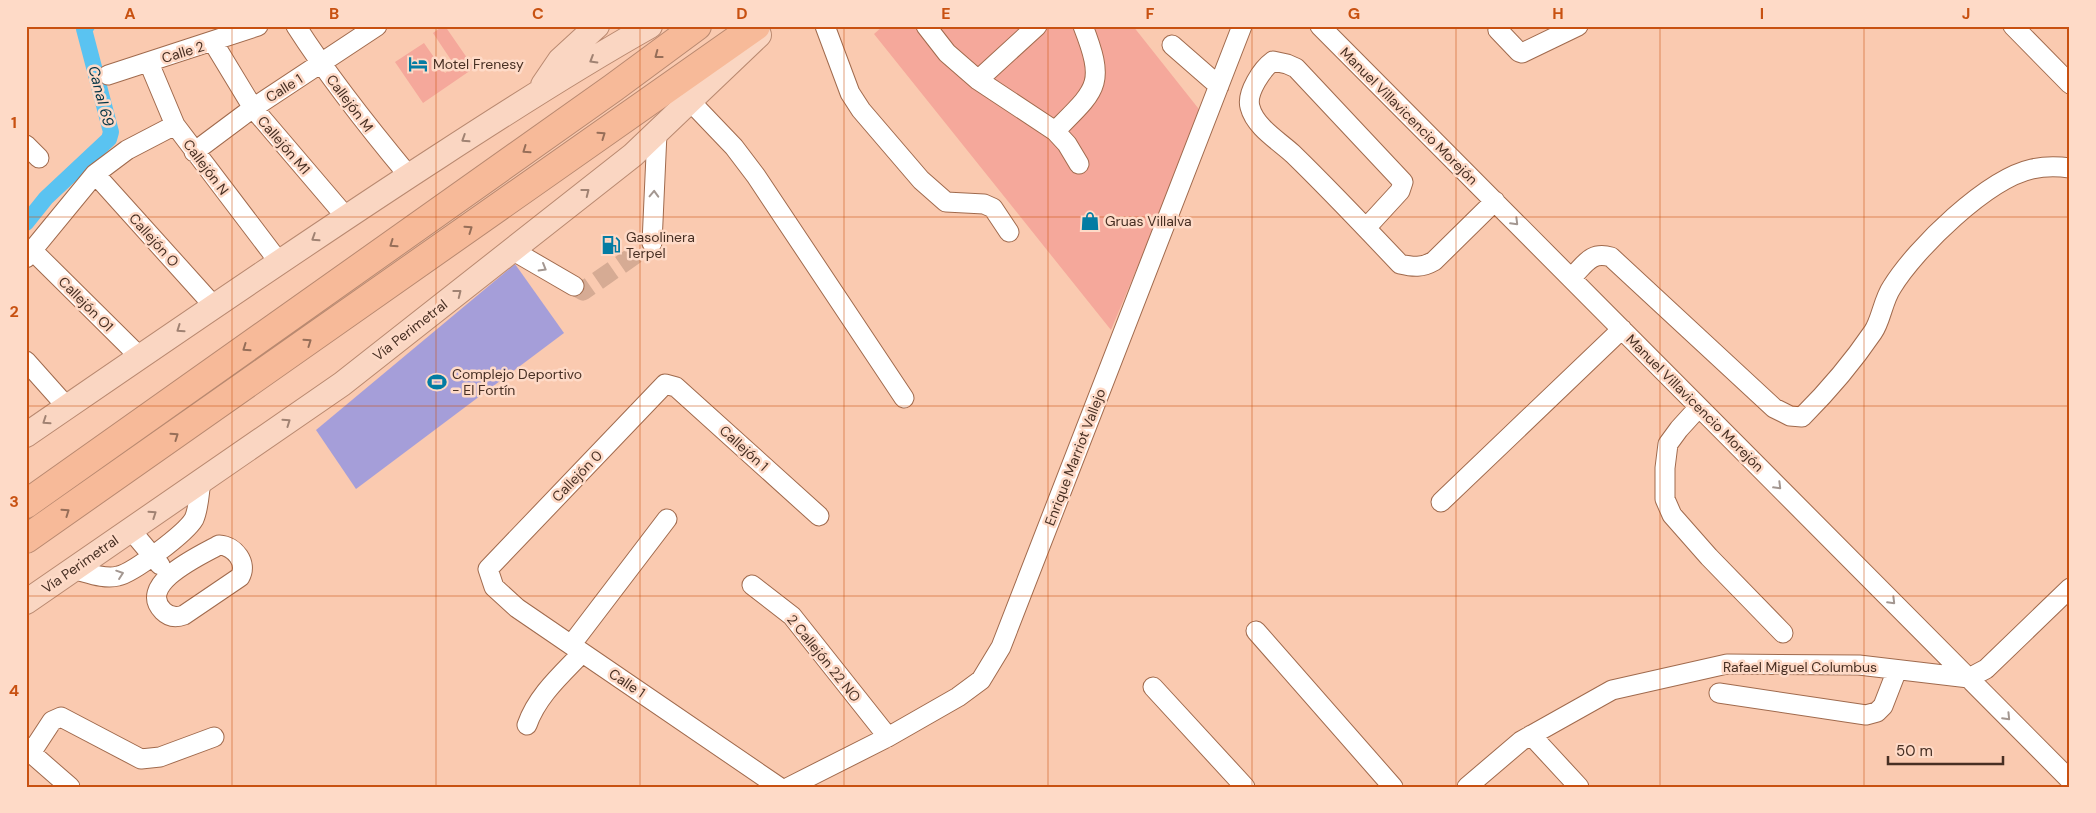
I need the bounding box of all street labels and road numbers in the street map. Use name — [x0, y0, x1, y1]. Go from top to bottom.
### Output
street label: Calle 2 — [160, 37, 206, 67]
street label: Manuel Villavicencio Morejón — [1336, 43, 1482, 189]
street label: Calle 1 — [262, 70, 306, 106]
street label: Callejón M — [323, 71, 377, 135]
street label: Callejón M1 — [254, 112, 314, 178]
street label: Callejón N — [179, 136, 233, 198]
street label: Callejón O — [125, 209, 183, 271]
street label: Callejón O1 — [55, 273, 117, 335]
street label: Vía Perimetral — [369, 295, 451, 365]
street label: Manuel Villavicencio Morejón — [1622, 330, 1768, 476]
street label: Enrique Marriot Vallejo — [1041, 386, 1109, 528]
street label: Callejón 1 — [716, 421, 772, 475]
street label: Callejón 0 — [548, 446, 606, 506]
street label: Vía Perimetral — [38, 531, 122, 597]
street label: 2 Callejón 22 NO — [783, 611, 865, 706]
street label: Rafael Miguel Columbus — [1723, 658, 1877, 676]
street label: Calle 1 — [605, 664, 649, 702]

